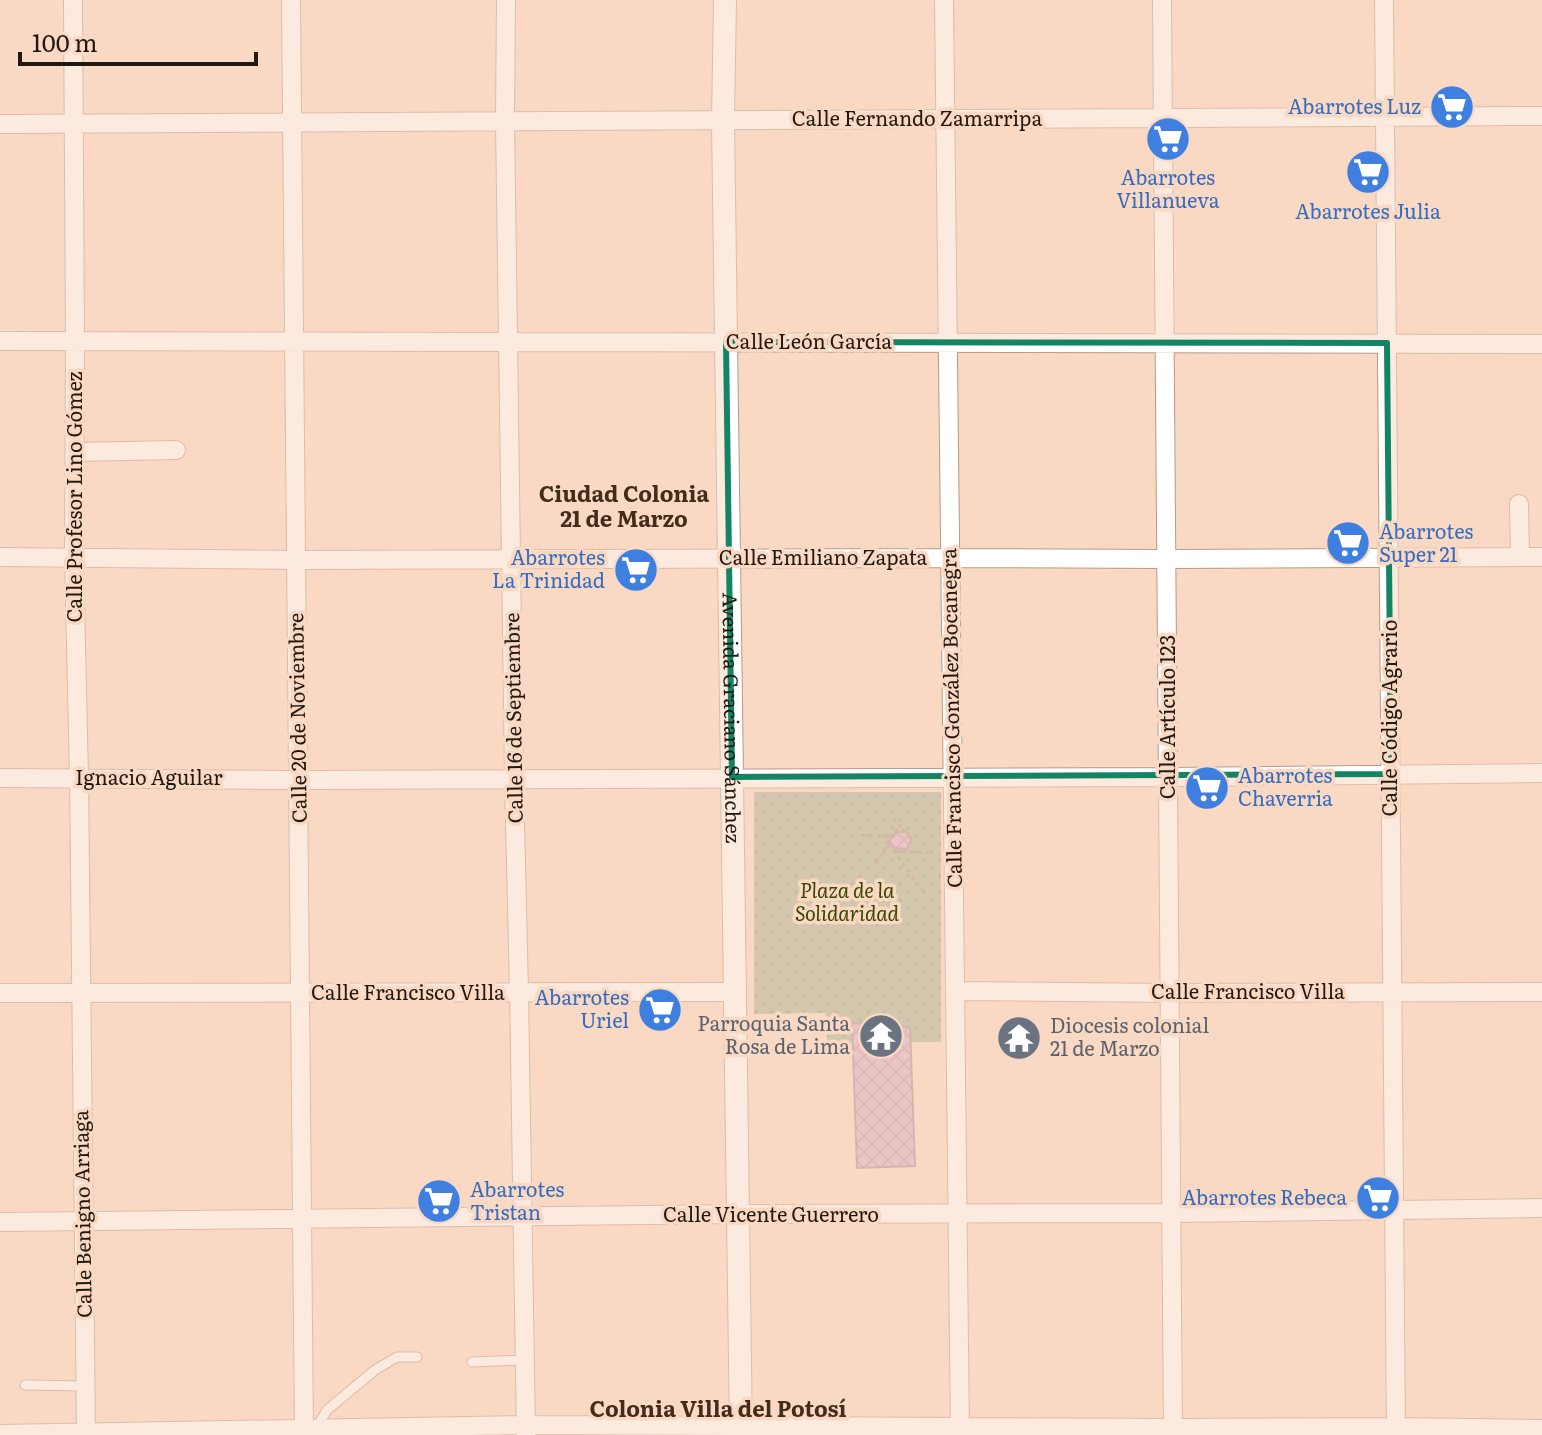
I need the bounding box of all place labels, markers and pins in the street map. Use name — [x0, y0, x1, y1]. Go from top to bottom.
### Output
supermarket icon: Abarrotes Luz — [1428, 83, 1476, 131]
place label: Abarrotes Luz — [1288, 90, 1421, 120]
supermarket icon: Abarrotes Villanueva — [1144, 115, 1192, 163]
supermarket icon: Abarrotes Julia — [1344, 148, 1392, 196]
place label: Abarrotes Villanueva — [1117, 161, 1220, 214]
place label: Abarrotes Julia — [1295, 195, 1441, 225]
place label: Abarrotes Super 21 — [1379, 515, 1473, 568]
supermarket icon: Abarrotes Super 21 — [1324, 519, 1372, 567]
place label: Abarrotes La Trinidad — [492, 541, 605, 594]
supermarket icon: Abarrotes La Trinidad — [612, 546, 660, 594]
place label: Abarrotes Chaverria — [1238, 759, 1333, 812]
supermarket icon: Abarrotes Chaverria — [1183, 764, 1231, 812]
place label: Abarrotes Uriel — [535, 981, 629, 1034]
supermarket icon: Abarrotes Uriel — [636, 986, 684, 1034]
place label: Parroquia Santa Rosa de Lima — [697, 1007, 850, 1060]
place label: Diocesis colonial 21 de Marzo — [1050, 1009, 1209, 1062]
temple icon: Parroquia Santa Rosa de Lima — [857, 1012, 905, 1060]
temple icon: Diocesis colonial 21 de Marzo — [995, 1014, 1043, 1062]
place label: Abarrotes Tristan — [470, 1173, 564, 1226]
supermarket icon: Abarrotes Rebeca — [1354, 1174, 1402, 1222]
supermarket icon: Abarrotes Tristan — [415, 1177, 463, 1225]
place label: Abarrotes Rebeca — [1182, 1181, 1347, 1211]

